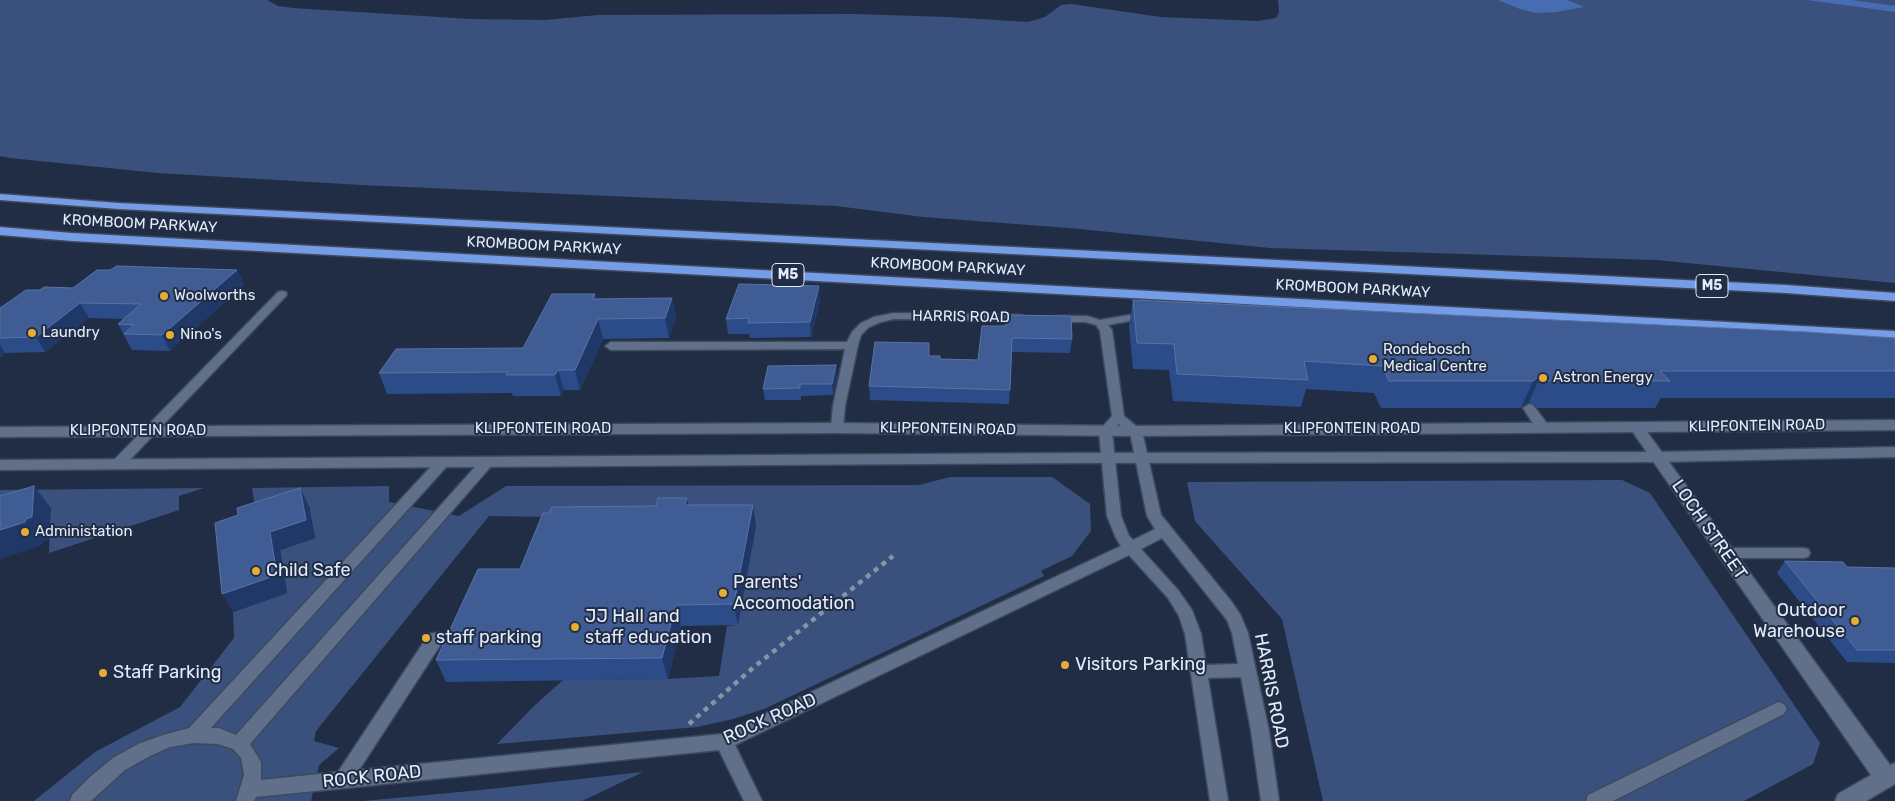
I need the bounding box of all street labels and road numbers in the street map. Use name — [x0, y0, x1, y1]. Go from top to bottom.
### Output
street label: KROMBOOM PARKWAY — [62, 211, 218, 237]
street label: KROMBOOM PARKWAY — [466, 233, 622, 259]
street label: KROMBOOM PARKWAY — [870, 254, 1026, 280]
road number: M5 — [772, 264, 804, 286]
road number: M5 — [1696, 274, 1728, 298]
street label: KROMBOOM PARKWAY — [1275, 276, 1431, 302]
street label: HARRIS ROAD — [912, 307, 1010, 327]
street label: KLIPFONTEIN ROAD — [1689, 416, 1825, 436]
street label: KLIPFONTEIN ROAD — [880, 419, 1016, 439]
street label: KLIPFONTEIN ROAD — [475, 420, 611, 438]
street label: KLIPFONTEIN ROAD — [1284, 420, 1420, 438]
street label: KLIPFONTEIN ROAD — [70, 422, 206, 440]
street label: LOCH STREET — [1667, 476, 1751, 584]
street label: HARRIS ROAD — [1249, 631, 1293, 751]
street label: ROCK ROAD — [720, 689, 820, 749]
street label: ROCK ROAD — [321, 761, 423, 793]

